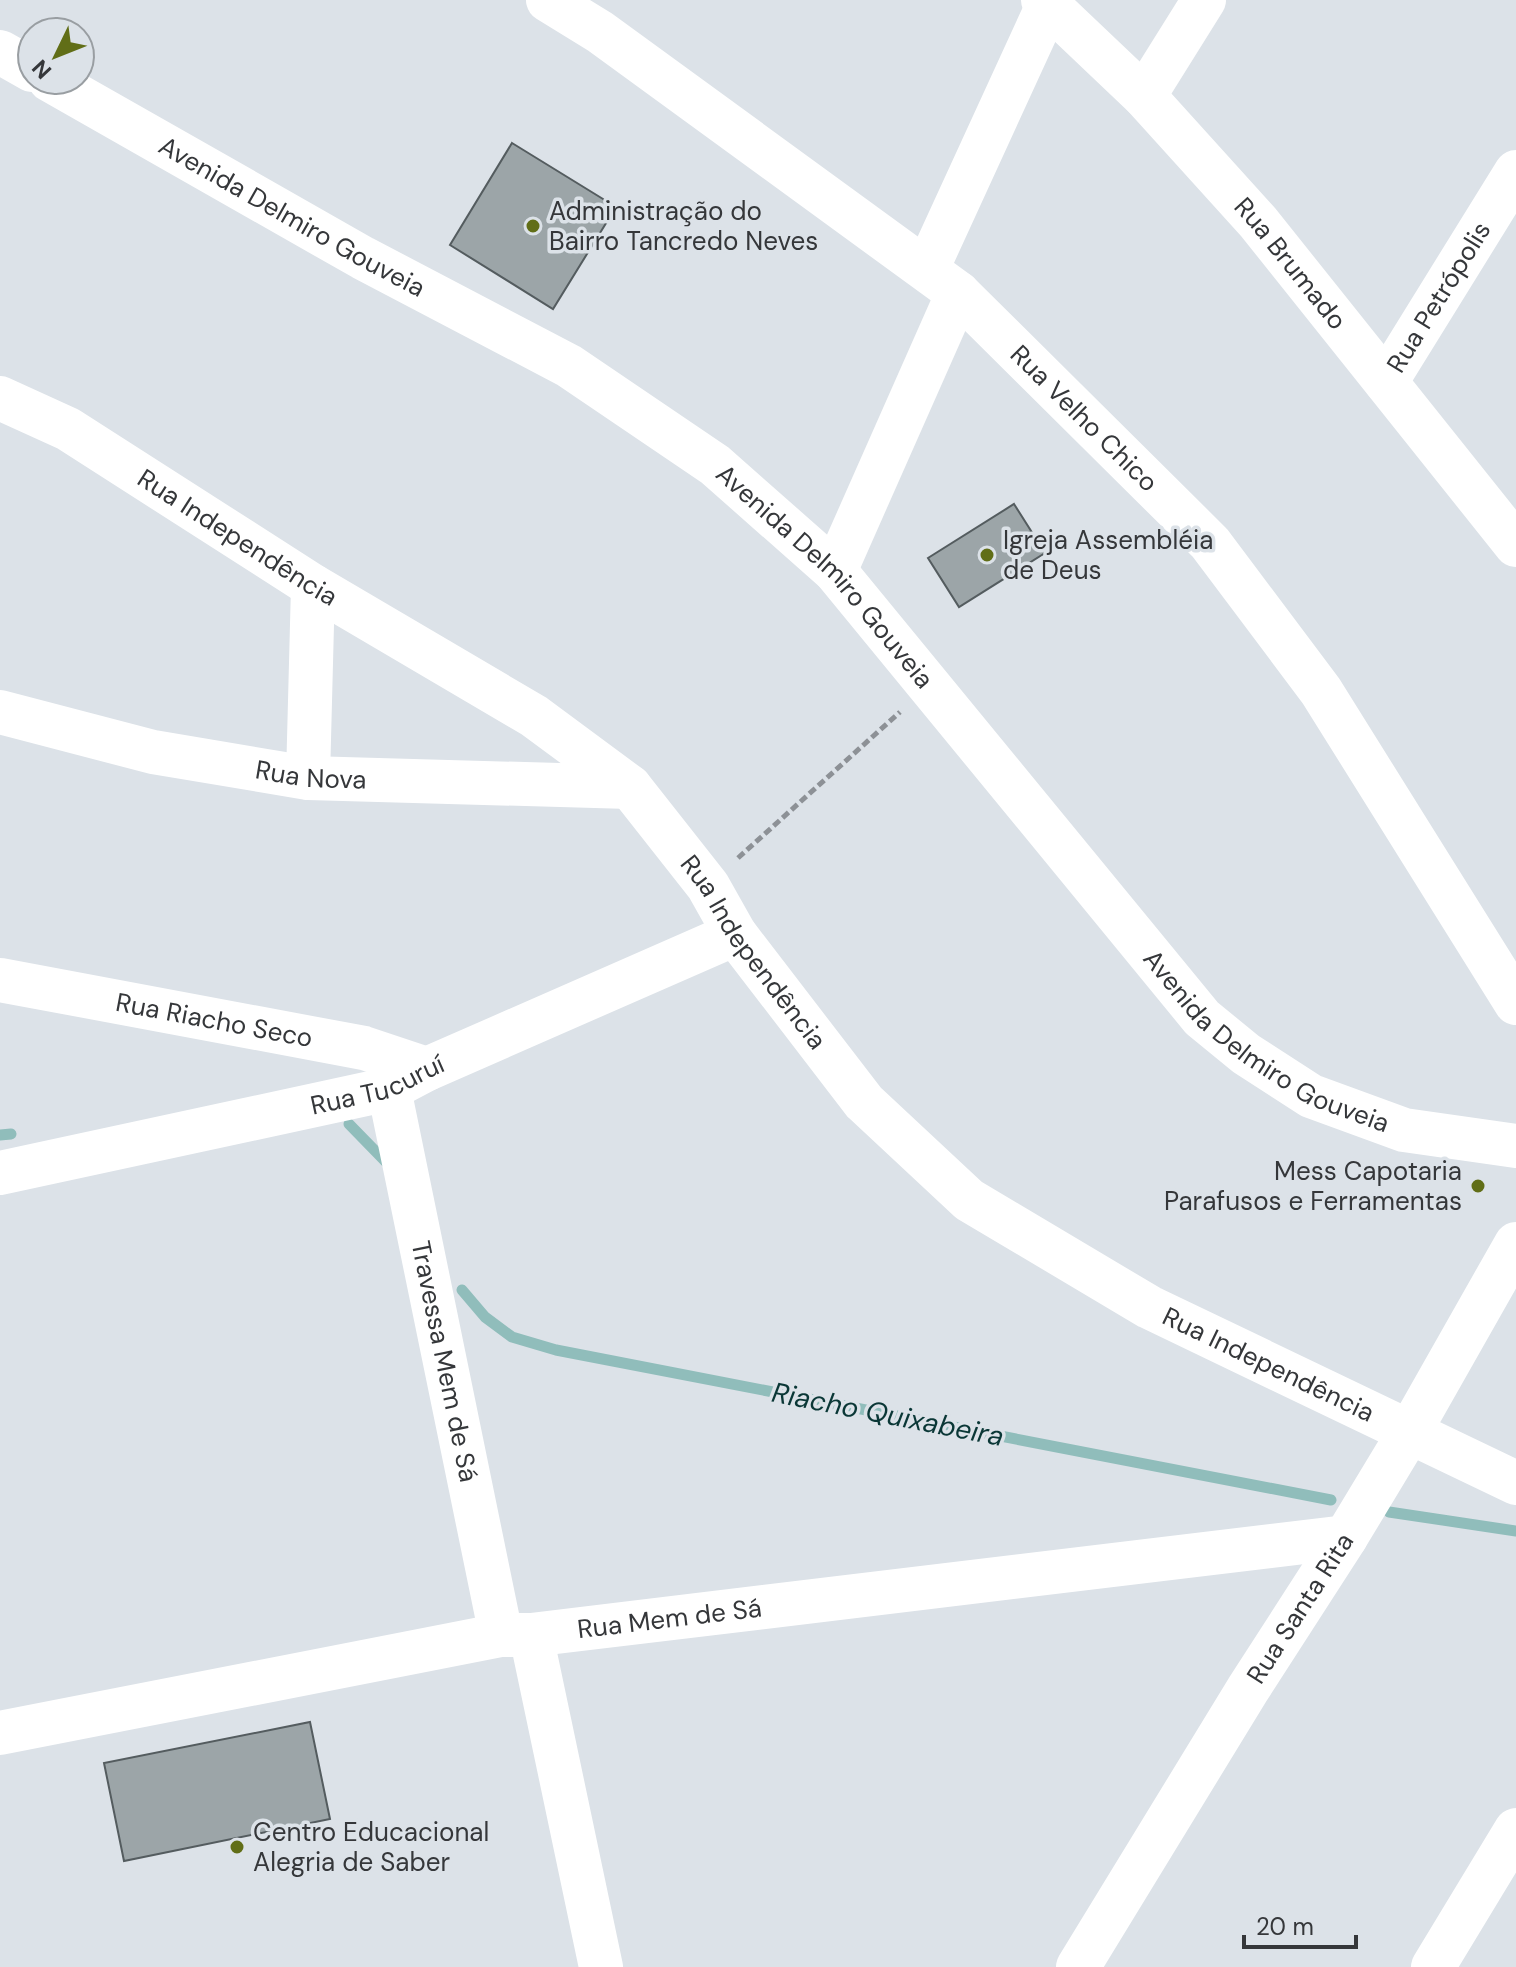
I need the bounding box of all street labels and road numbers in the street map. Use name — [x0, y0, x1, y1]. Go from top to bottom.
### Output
street label: Avenida Delmiro Gouveia — [153, 128, 431, 305]
street label: Rua Brumado — [1227, 190, 1354, 337]
street label: Rua Petrópolis — [1379, 215, 1498, 379]
street label: Rua Velho Chico — [1003, 337, 1166, 499]
street label: Avenida Delmiro Gouveia — [709, 457, 941, 695]
street label: Rua Independência — [131, 461, 344, 614]
street label: Rua Nova — [253, 752, 367, 797]
street label: Rua Independência — [673, 848, 834, 1056]
street label: Avenida Delmiro Gouveia — [1136, 943, 1394, 1140]
street label: Rua Riacho Seco — [113, 985, 316, 1055]
street label: Rua Tucuruí — [307, 1047, 450, 1122]
street label: Travessa Mem de Sá — [404, 1238, 486, 1485]
street label: Rua Independência — [1157, 1299, 1380, 1430]
street label: Rua Santa Rita — [1239, 1526, 1361, 1690]
street label: Rua Mem de Sá — [575, 1590, 764, 1646]

